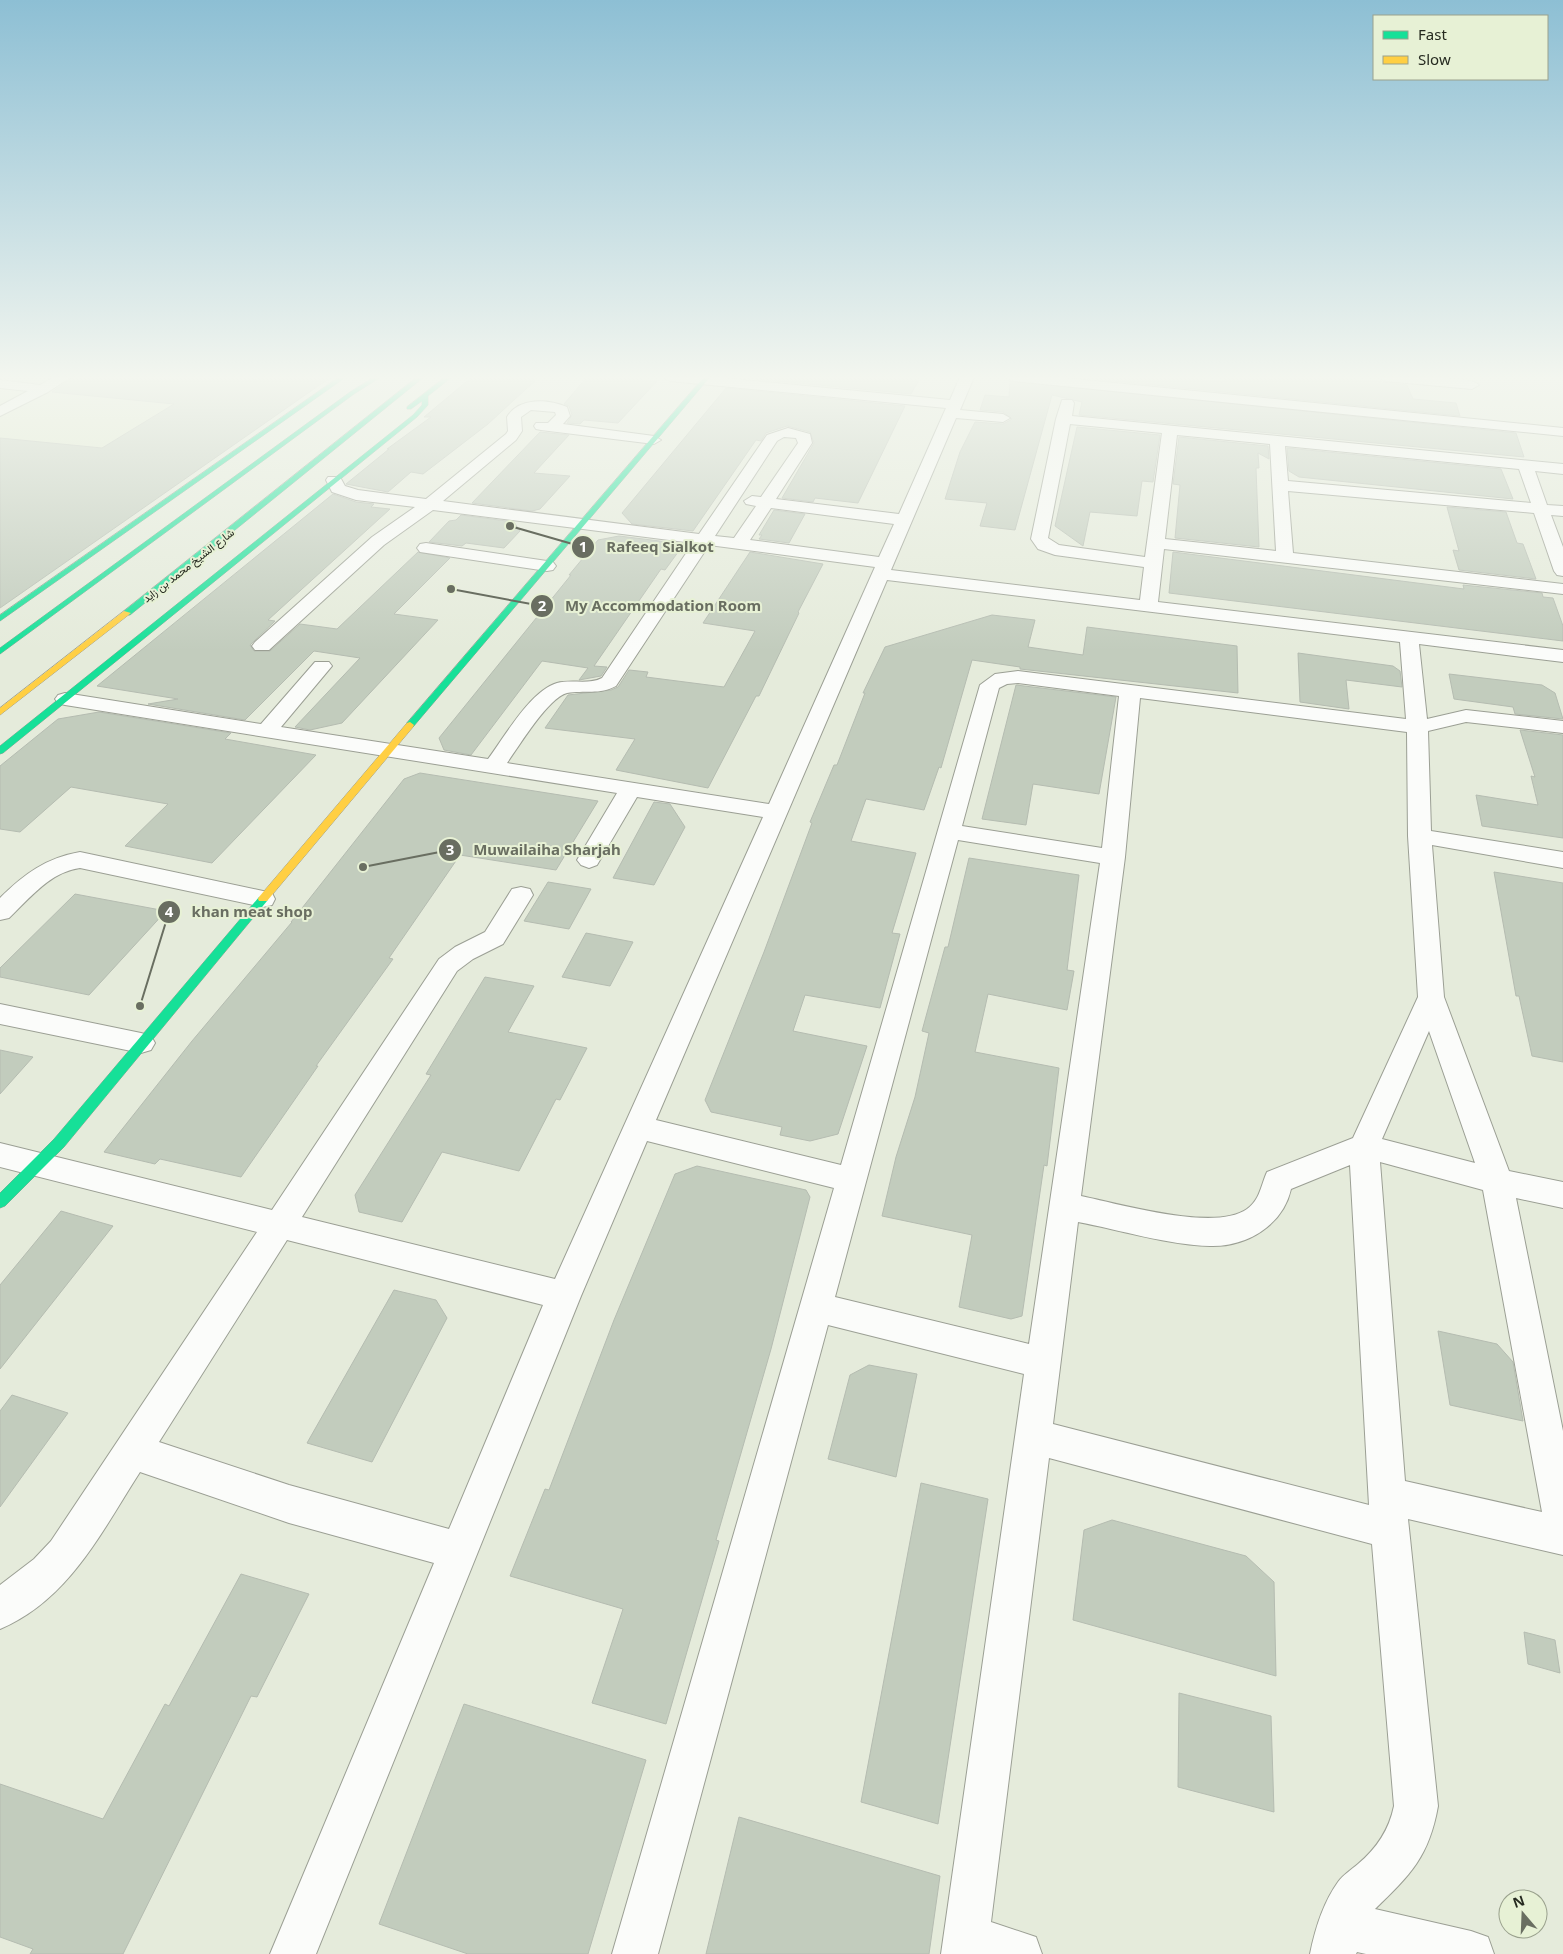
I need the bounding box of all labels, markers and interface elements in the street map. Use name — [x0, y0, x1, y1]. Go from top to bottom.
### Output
legend — [1373, 15, 1548, 80]
text: Fast — [1418, 24, 1447, 44]
text: Slow — [1418, 49, 1451, 69]
street label: شارع الشيخ محمد بن زايد — [139, 524, 238, 606]
callout: Rafeeq Sialkot — [571, 532, 723, 562]
text: 1 — [579, 536, 587, 556]
text: Rafeeq Sialkot — [606, 536, 714, 556]
callout: My Accommodation Room — [530, 591, 771, 621]
text: 2 — [538, 595, 547, 615]
text: My Accommodation Room — [565, 595, 761, 615]
callout: Muwailaiha Sharjah — [438, 835, 630, 865]
text: 3 — [446, 839, 454, 859]
text: Muwailaiha Sharjah — [473, 839, 621, 859]
callout: khan meat shop — [156, 897, 322, 927]
text: 4 — [165, 901, 174, 921]
text: khan meat shop — [192, 901, 312, 921]
north arrow — [1498, 1889, 1548, 1939]
text: N — [1510, 1890, 1527, 1912]

